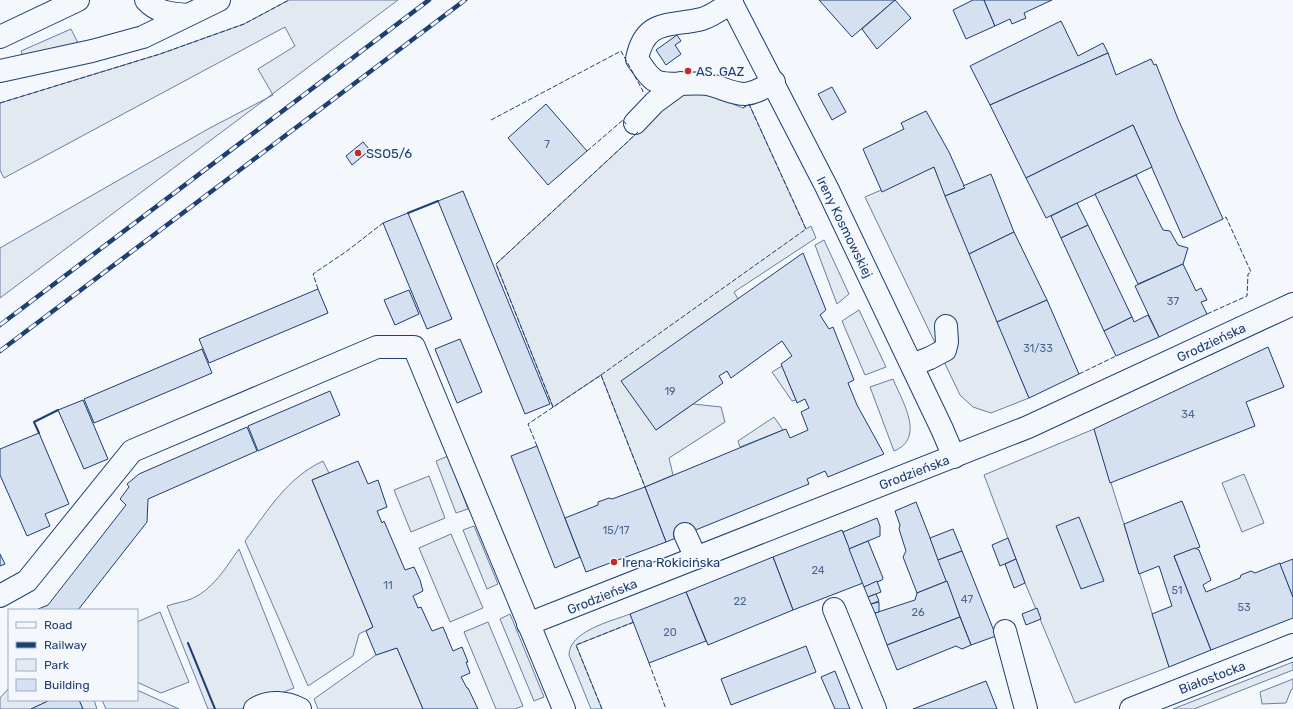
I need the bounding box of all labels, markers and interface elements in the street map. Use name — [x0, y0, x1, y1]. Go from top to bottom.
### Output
place label: AS. GAZ — [696, 64, 745, 79]
marker: AS. GAZ — [683, 66, 693, 76]
house number: 7 — [544, 138, 550, 151]
place label: SSO5/6 — [366, 146, 412, 161]
marker: SSO5/6 — [353, 148, 363, 158]
street label: Ireny Kosmowskiej — [813, 174, 876, 280]
house number: 37 — [1167, 295, 1179, 308]
street label: Grodzieńska — [1174, 320, 1248, 365]
house number: 31/33 — [1023, 342, 1053, 355]
house number: 19 — [664, 385, 676, 398]
house number: 34 — [1181, 408, 1195, 421]
street label: Grodzieńska — [877, 452, 951, 493]
house number: 15/17 — [603, 524, 630, 537]
place label: Irena Rokicińska — [622, 555, 720, 570]
marker: Irena Rokicińska — [609, 557, 619, 567]
house number: 24 — [811, 564, 825, 577]
street label: Grodzieńska — [565, 576, 639, 617]
house number: 11 — [383, 579, 393, 592]
house number: 51 — [1171, 584, 1183, 597]
house number: 47 — [961, 593, 973, 606]
house number: 22 — [734, 595, 746, 608]
house number: 53 — [1237, 601, 1251, 614]
house number: 26 — [911, 606, 925, 619]
legend — [8, 609, 138, 701]
text: Road — [44, 618, 72, 632]
house number: 20 — [663, 626, 677, 639]
text: Railway — [44, 638, 87, 652]
text: Park — [44, 658, 70, 672]
street label: Białostocka — [1177, 658, 1248, 697]
text: Building — [44, 678, 90, 692]

